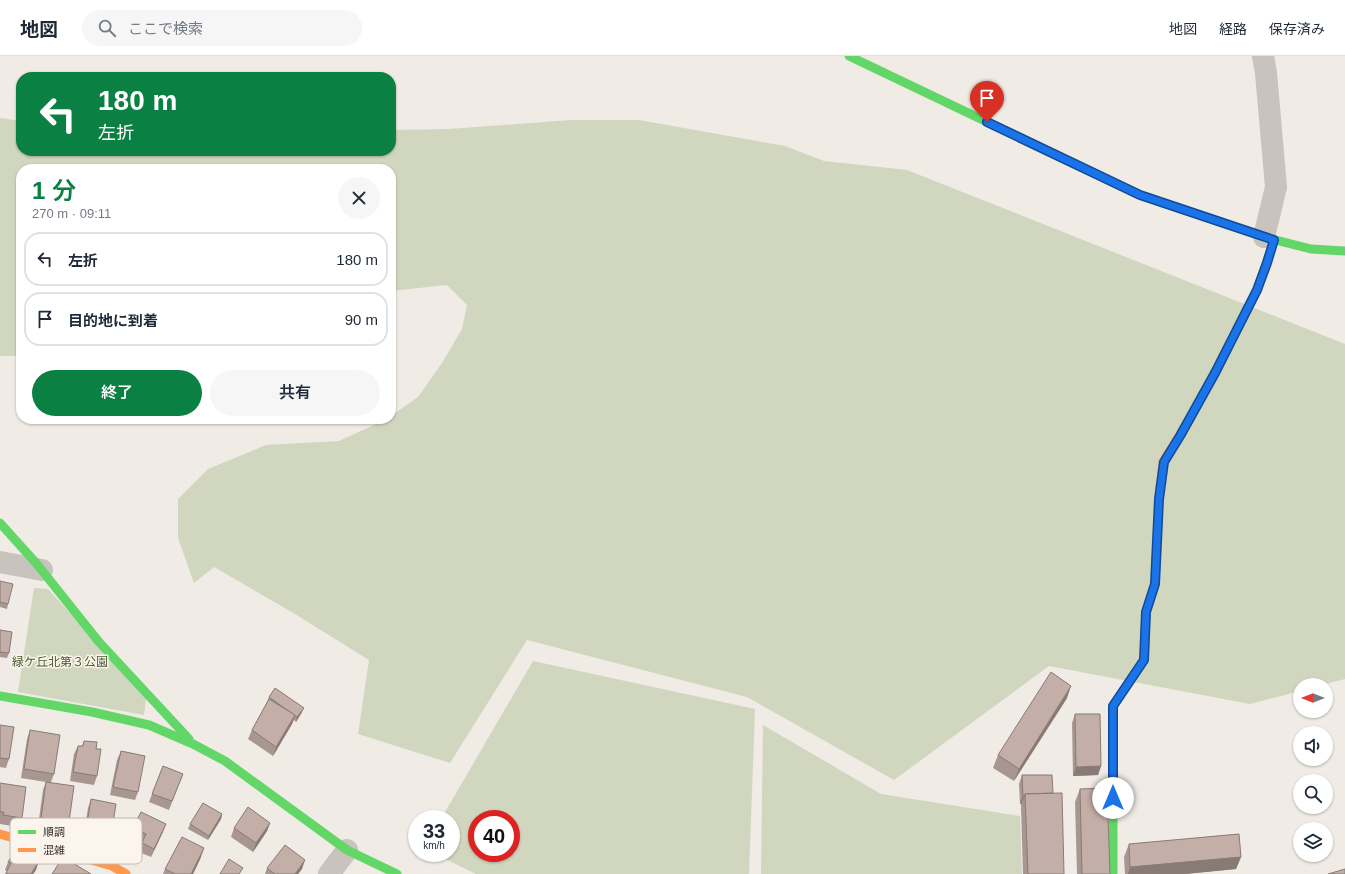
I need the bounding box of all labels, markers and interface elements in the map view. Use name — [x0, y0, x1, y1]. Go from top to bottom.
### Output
search box — [82, 10, 362, 46]
icon: search — [96, 17, 118, 39]
text: 地図 — [20, 19, 58, 40]
text: ここで検索 — [128, 20, 203, 37]
text: 地図 — [1169, 21, 1197, 37]
text: 経路 — [1219, 21, 1247, 37]
text: 保存済み — [1269, 21, 1325, 37]
pin — [970, 81, 1004, 122]
text: 180 m — [98, 85, 177, 116]
icon: arrive — [976, 87, 998, 109]
icon: left — [32, 88, 84, 140]
text: 左折 — [98, 123, 134, 143]
text: 1 分 — [32, 177, 76, 204]
button: close — [338, 177, 380, 219]
text: 270 m · 09:11 — [32, 206, 111, 221]
icon: left — [34, 248, 56, 270]
text: 180 m — [336, 251, 378, 268]
text: 左折 — [68, 252, 98, 269]
icon: arrive — [34, 308, 56, 330]
text: 90 m — [345, 311, 378, 328]
text: 目的地に到着 — [68, 312, 158, 329]
button: 終了 — [32, 370, 202, 416]
button: 共有 — [210, 370, 380, 416]
park label: 緑ケ丘北第３公園 — [12, 655, 108, 669]
north arrow — [1293, 678, 1333, 718]
map controls — [1293, 678, 1333, 862]
button: sound — [1293, 726, 1333, 766]
button: search — [1293, 774, 1333, 814]
position arrow — [1092, 777, 1134, 819]
speed limit sign: 40 — [468, 810, 520, 862]
legend — [10, 818, 142, 864]
text: 33 — [423, 820, 445, 842]
button: layers — [1293, 822, 1333, 862]
text: 順調 — [43, 826, 65, 838]
text: km/h — [423, 840, 445, 851]
text: 混雑 — [43, 844, 65, 856]

